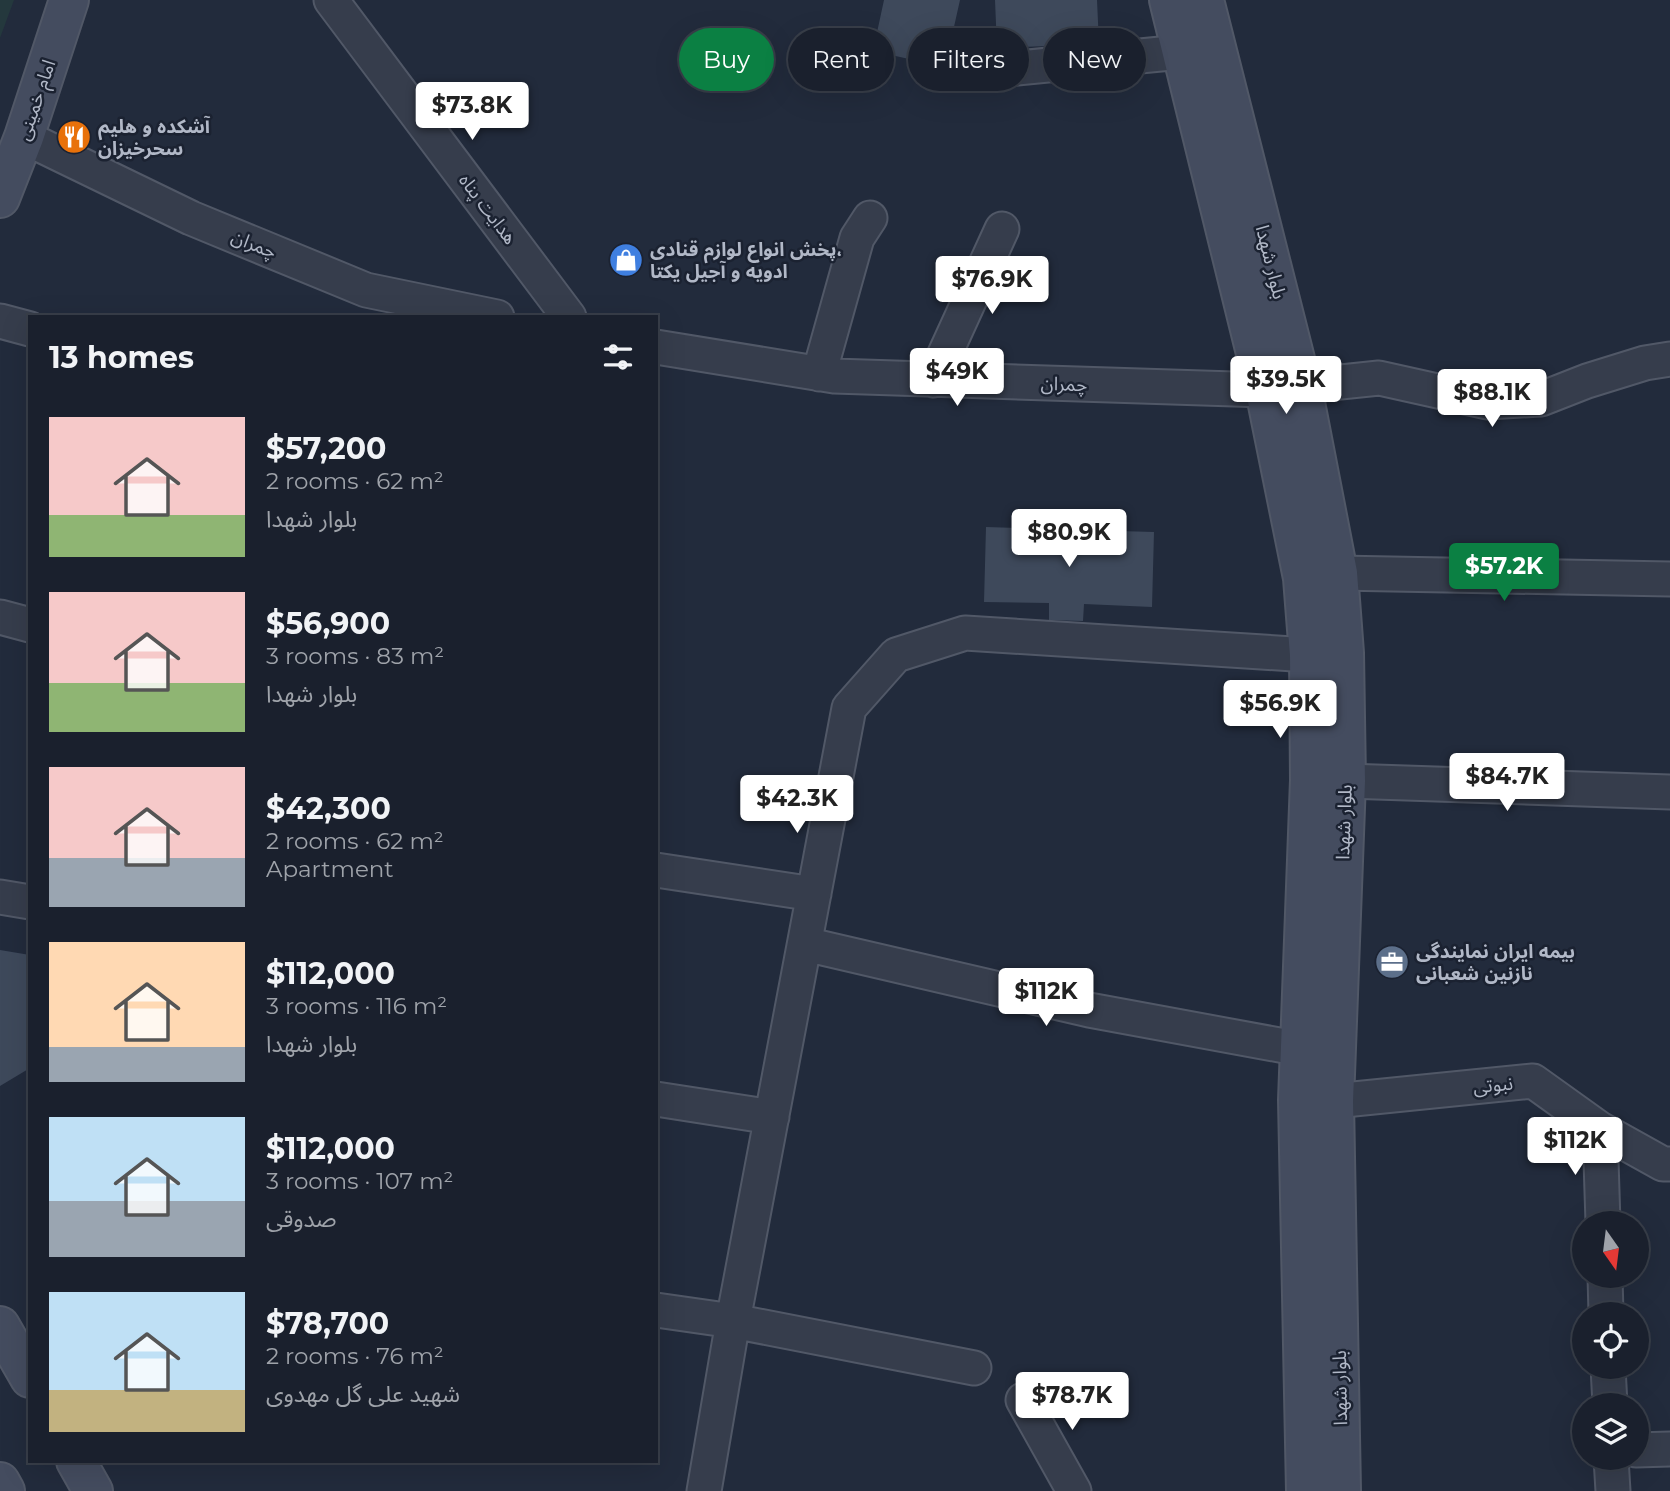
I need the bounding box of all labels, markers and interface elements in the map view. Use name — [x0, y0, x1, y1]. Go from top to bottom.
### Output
chip: Buy — [679, 28, 774, 91]
chip: Rent — [788, 28, 894, 91]
chip: Filters — [908, 28, 1029, 91]
chip: New — [1043, 28, 1146, 91]
street label: امام خمینی — [11, 57, 63, 144]
pin: $73.8K — [415, 82, 529, 142]
text: $73.8K — [432, 91, 512, 119]
place label: آشکده و هلیم سحرخیزان — [98, 115, 211, 160]
restaurant icon: آشکده و هلیم سحرخیزان — [55, 118, 93, 156]
street label: هدایت پناه — [453, 169, 522, 250]
street label: بلوار شهدا — [1251, 223, 1291, 301]
street label: چمران — [228, 225, 280, 264]
place label: پخش انواع لوازم قنادی، ادویه و آجیل یکتا — [650, 238, 843, 283]
shop icon: پخش انواع لوازم قنادی، ادویه و آجیل یکتا — [607, 241, 645, 279]
pin: $76.9K — [935, 256, 1049, 316]
text: $76.9K — [952, 265, 1032, 293]
icon: filters — [599, 338, 637, 376]
text: 13 homes — [49, 339, 194, 376]
pin: $49K — [916, 348, 998, 408]
pin: $39.5K — [1229, 356, 1343, 416]
text: $49K — [926, 357, 988, 385]
text: $39.5K — [1246, 365, 1326, 393]
pin: $88.1K — [1435, 370, 1549, 429]
street label: چمران — [1040, 372, 1088, 397]
text: $88.1K — [1454, 378, 1530, 406]
text: $57,200 — [266, 430, 386, 467]
icon: home — [105, 445, 189, 529]
text: 2 rooms · 62 m² — [266, 467, 444, 495]
text: بلوار شهدا — [266, 505, 357, 533]
pin: $80.9K — [1012, 510, 1126, 569]
text: $80.9K — [1028, 518, 1110, 546]
pin: $57.2K — [1447, 544, 1561, 603]
text: $57.2K — [1465, 552, 1543, 580]
text: $56,900 — [266, 605, 390, 642]
icon: home — [105, 620, 189, 704]
text: 3 rooms · 83 m² — [266, 642, 444, 670]
text: بلوار شهدا — [266, 680, 357, 708]
pin: $56.9K — [1223, 680, 1337, 740]
text: $56.9K — [1240, 689, 1320, 717]
pin: $84.7K — [1450, 754, 1564, 813]
text: $84.7K — [1465, 762, 1549, 790]
pin: $42.3K — [740, 776, 854, 835]
text: $42.3K — [756, 784, 838, 812]
street label: بلوار شهدا — [1331, 784, 1357, 860]
text: $42,300 — [266, 790, 391, 827]
icon: home — [105, 795, 189, 879]
text: 2 rooms · 62 m² — [266, 827, 444, 855]
text: Apartment — [266, 855, 394, 883]
place label: بیمه ایران نمایندگی نازنین شعبانی — [1416, 940, 1575, 985]
office icon: بیمه ایران نمایندگی نازنین شعبانی — [1373, 943, 1411, 981]
text: $112,000 — [266, 955, 395, 992]
pin: $112K — [997, 968, 1095, 1028]
icon: home — [105, 970, 189, 1054]
text: $112K — [1014, 977, 1078, 1005]
text: 3 rooms · 116 m² — [266, 992, 447, 1020]
text: بلوار شهدا — [266, 1030, 357, 1058]
street label: نبوتی — [1472, 1071, 1514, 1099]
pin: $112K — [1526, 1118, 1624, 1177]
text: $112K — [1543, 1126, 1607, 1154]
text: $112,000 — [266, 1130, 395, 1167]
icon: home — [105, 1145, 189, 1229]
text: 3 rooms · 107 m² — [266, 1167, 453, 1195]
text: صدوقی — [266, 1205, 337, 1233]
north arrow — [1572, 1211, 1648, 1288]
map controls — [1572, 1211, 1649, 1470]
button: locate — [1572, 1302, 1649, 1379]
text: $78,700 — [266, 1305, 389, 1342]
icon: home — [105, 1320, 189, 1404]
text: 2 rooms · 76 m² — [266, 1342, 444, 1370]
street label: بلوار شهدا — [1328, 1350, 1352, 1426]
pin: $78.7K — [1015, 1372, 1129, 1432]
text: شهید علی گل مهدوی — [266, 1380, 460, 1408]
text: $78.7K — [1032, 1381, 1112, 1409]
button: layers — [1572, 1393, 1649, 1470]

